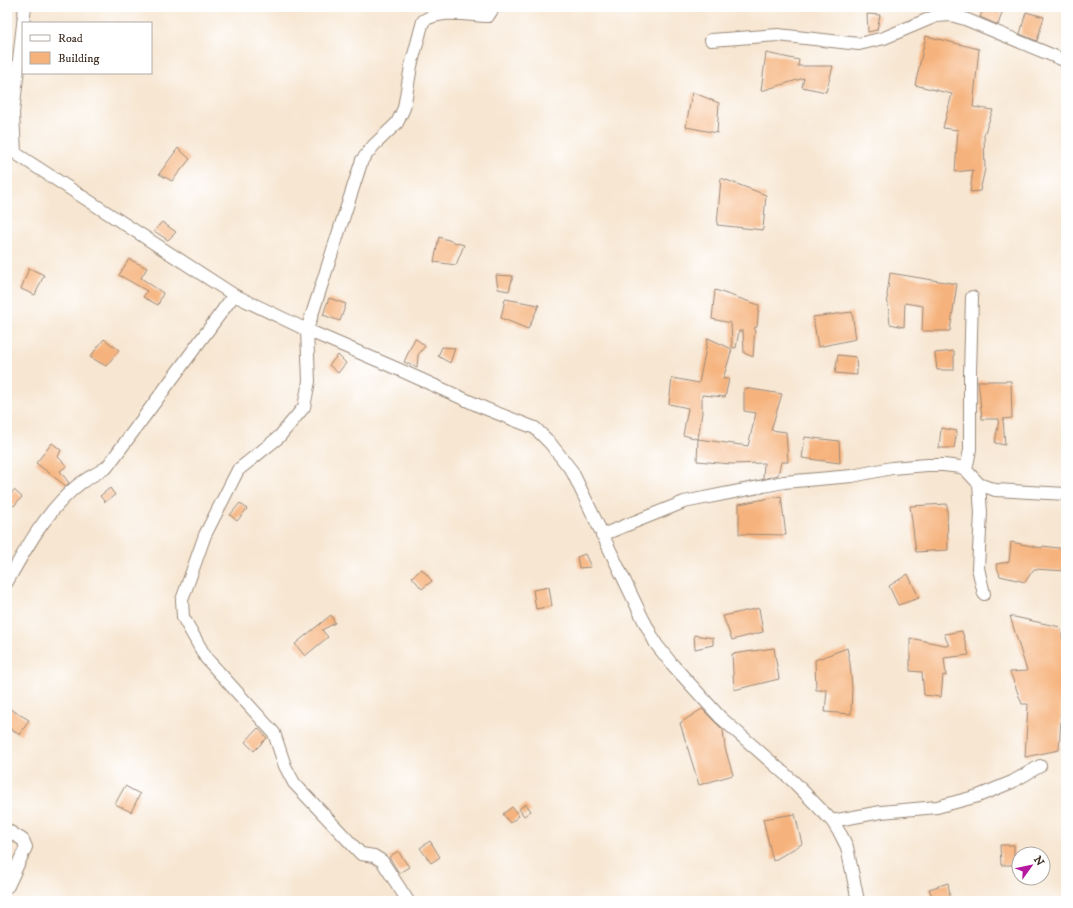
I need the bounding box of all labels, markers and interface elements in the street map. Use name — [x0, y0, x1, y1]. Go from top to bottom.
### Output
legend — [22, 22, 152, 74]
text: Road — [58, 31, 83, 46]
text: Building — [58, 51, 99, 66]
north arrow — [1011, 846, 1051, 886]
text: N — [1030, 853, 1047, 869]

